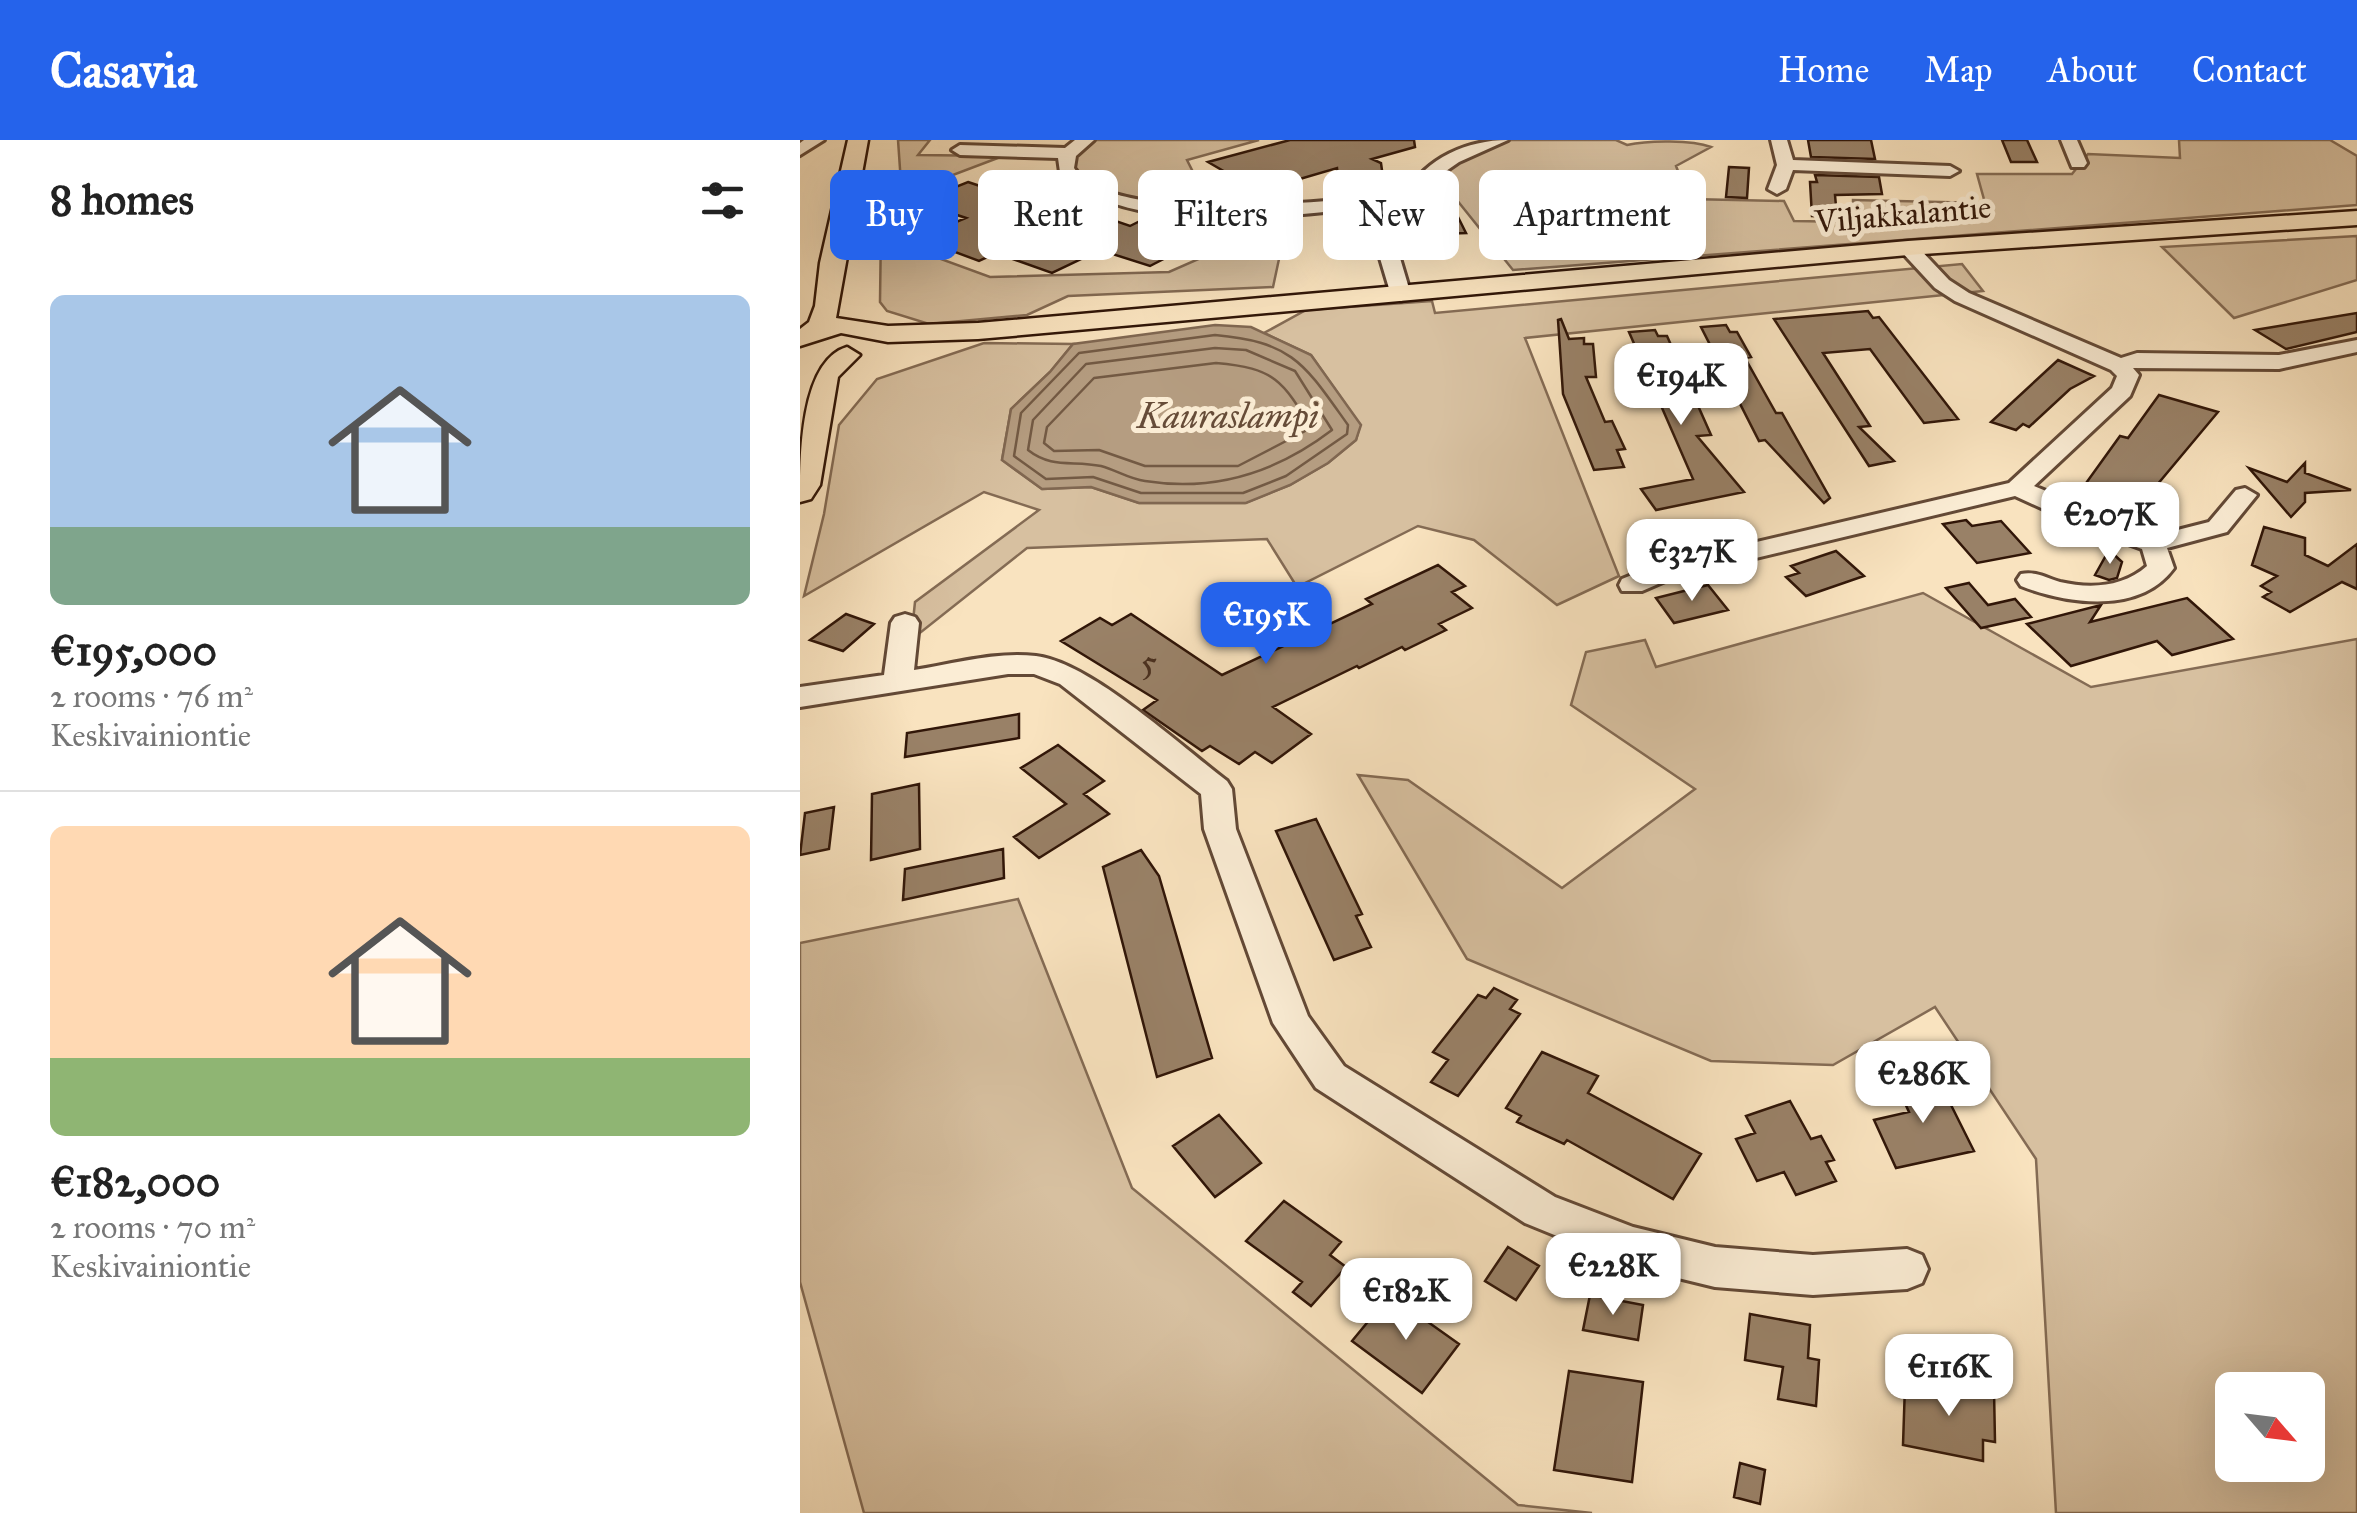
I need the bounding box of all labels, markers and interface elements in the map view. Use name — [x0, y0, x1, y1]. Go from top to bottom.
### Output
text: Casavia — [50, 41, 197, 100]
text: Home — [1778, 49, 1869, 92]
text: Map — [1924, 49, 1993, 92]
text: About — [2048, 49, 2137, 92]
text: Contact — [2192, 49, 2307, 92]
chip: Buy — [830, 170, 958, 260]
chip: Rent — [978, 170, 1118, 260]
chip: Filters — [1138, 170, 1303, 260]
chip: New — [1323, 170, 1459, 260]
chip: Apartment — [1479, 170, 1706, 260]
icon: filters — [695, 173, 750, 228]
text: 8 homes — [50, 174, 194, 226]
street label: Viljakkalantie — [1812, 187, 1993, 242]
pin: €194K — [1611, 343, 1751, 428]
text: €194K — [1636, 356, 1726, 395]
icon: home — [310, 360, 490, 540]
water label: Kauraslampi — [1135, 395, 1319, 438]
pin: €207K — [2040, 482, 2180, 567]
text: €207K — [2063, 495, 2157, 534]
pin: €327K — [1622, 519, 1762, 604]
text: €327K — [1649, 532, 1735, 571]
pin: €195K — [1196, 582, 1336, 667]
text: €195K — [1223, 595, 1309, 634]
text: €195,000 — [50, 625, 217, 677]
house number: 5 — [1141, 641, 1157, 684]
text: 2 rooms · 76 m² — [50, 677, 253, 716]
text: Keskivainiontie — [50, 716, 251, 755]
icon: home — [310, 891, 490, 1071]
pin: €286K — [1853, 1041, 1993, 1126]
text: €286K — [1877, 1054, 1969, 1093]
text: €182,000 — [50, 1156, 220, 1208]
text: 2 rooms · 70 m² — [50, 1208, 255, 1247]
pin: €228K — [1543, 1233, 1683, 1318]
text: €228K — [1568, 1246, 1658, 1285]
text: Keskivainiontie — [50, 1247, 251, 1286]
pin: €182K — [1336, 1258, 1476, 1343]
text: €182K — [1362, 1271, 1450, 1310]
pin: €116K — [1879, 1334, 2019, 1419]
text: €116K — [1907, 1347, 1991, 1386]
north arrow — [2215, 1372, 2325, 1482]
map controls — [2215, 1372, 2325, 1482]

